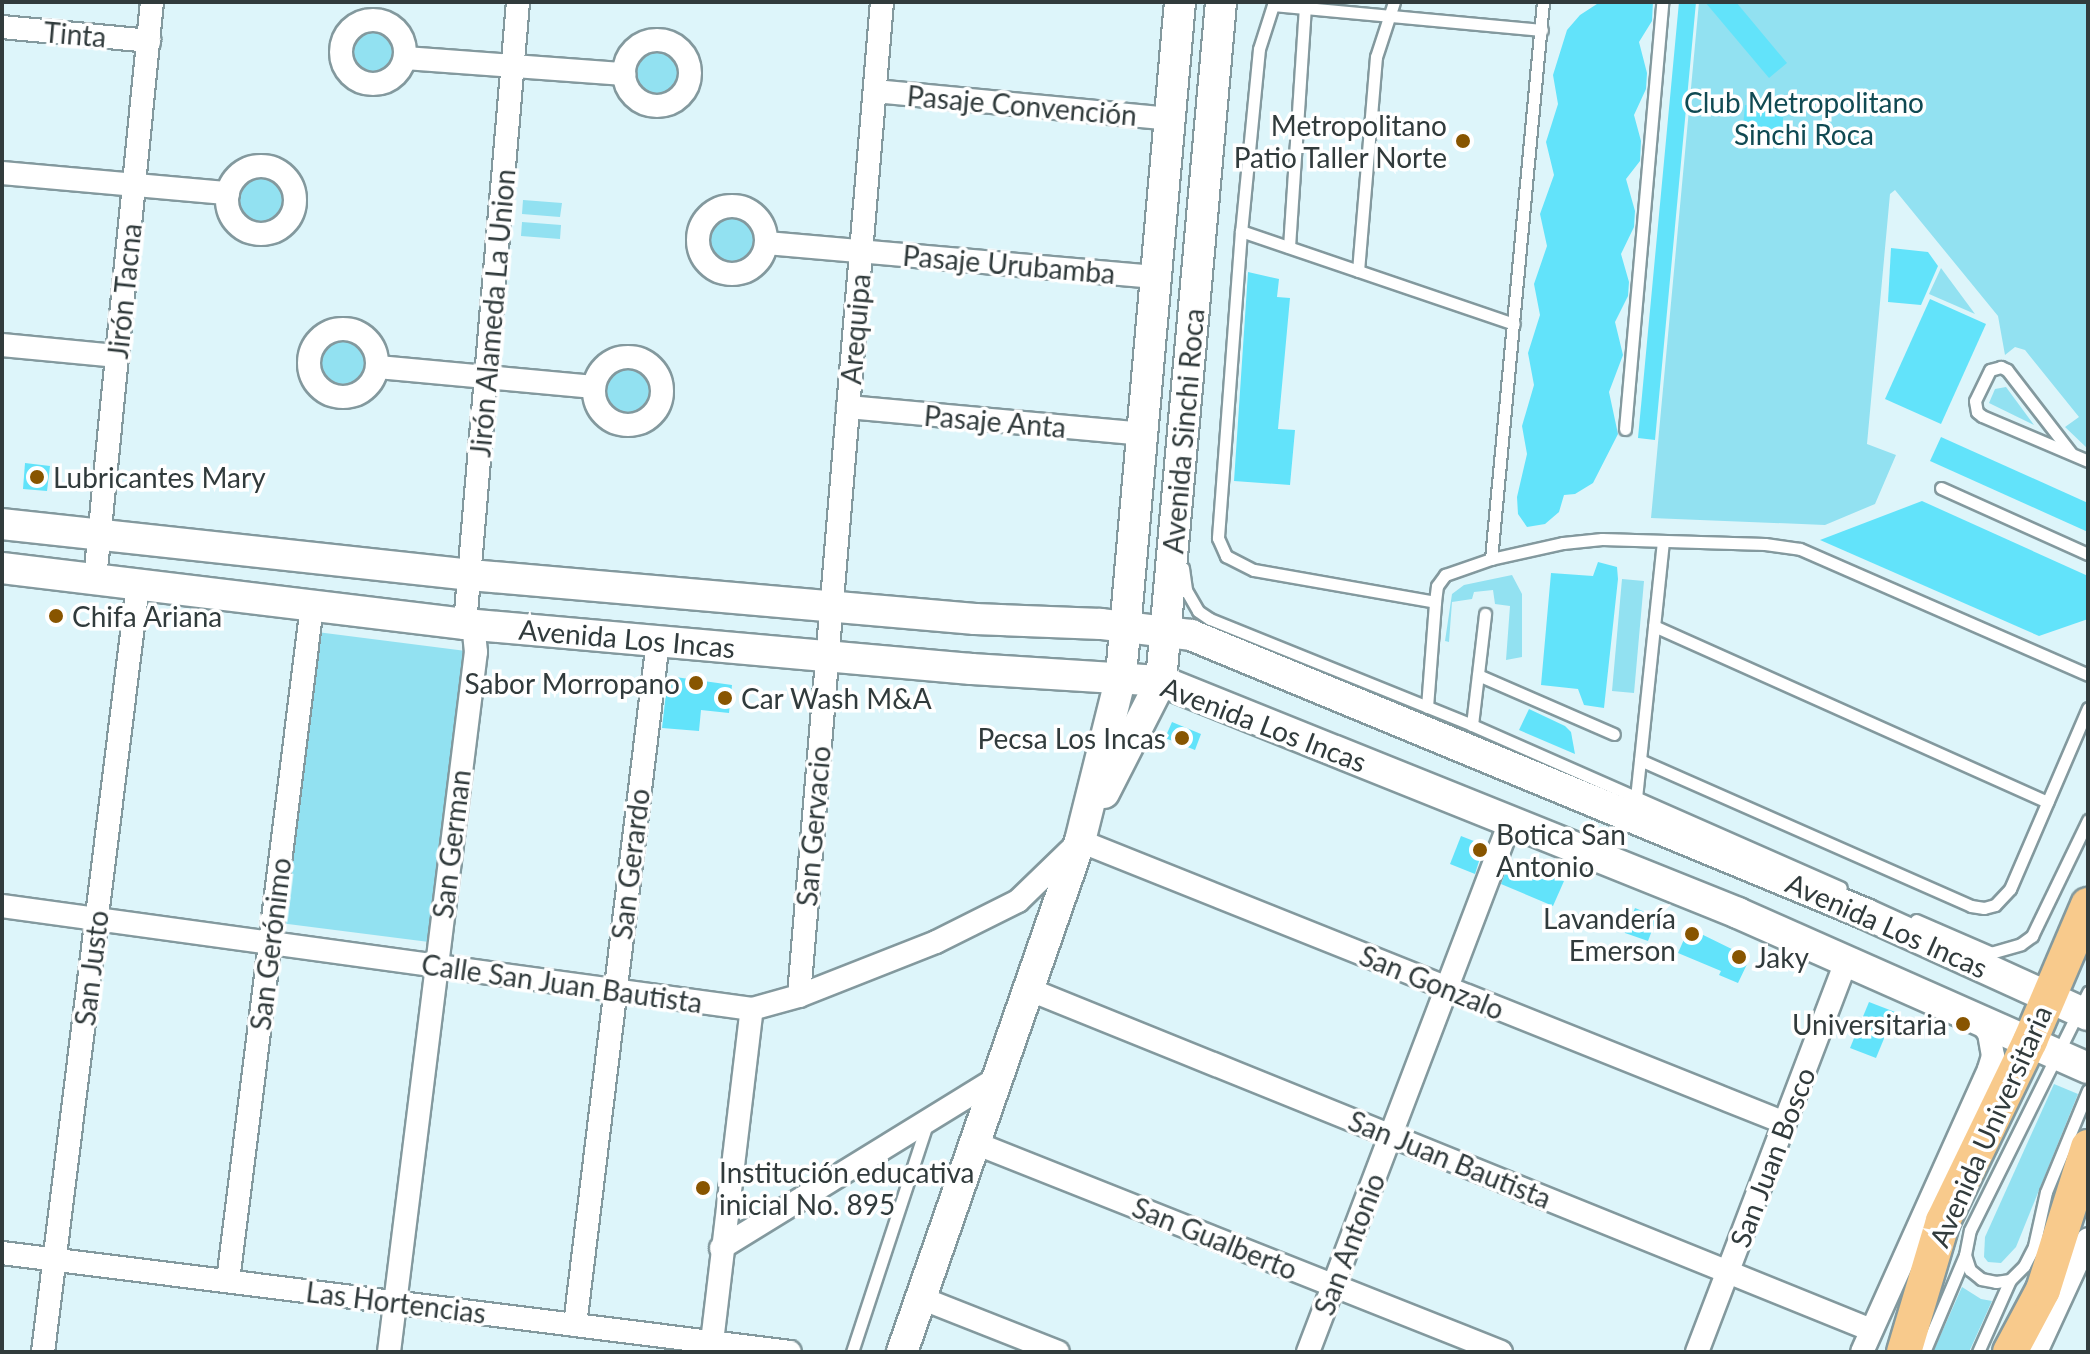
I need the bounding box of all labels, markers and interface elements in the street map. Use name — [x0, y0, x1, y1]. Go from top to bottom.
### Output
street label: Tinta — [42, 15, 108, 53]
street label: Pasaje Convención — [906, 78, 1138, 132]
park label: Club Metropolitano Sinchi Roca — [1684, 85, 1924, 151]
place label: Metropolitano Patio Taller Norte — [1232, 108, 1447, 174]
marker: Metropolitano Patio Taller Norte — [1454, 132, 1472, 150]
street label: Jirón Alameda La Union — [463, 167, 521, 459]
street label: Jirón Tacna — [100, 221, 148, 361]
street label: Pasaje Urubamba — [901, 238, 1117, 290]
street label: Arequipa — [833, 272, 877, 386]
street label: Avenida Sinchi Roca — [1156, 307, 1210, 555]
street label: Pasaje Anta — [922, 398, 1068, 444]
place label: Lubricantes Mary — [53, 460, 266, 494]
marker: Lubricantes Mary — [28, 468, 46, 486]
place label: Chifa Ariana — [72, 599, 223, 633]
marker: Chifa Ariana — [47, 607, 65, 625]
street label: Avenida Los Incas — [517, 612, 737, 664]
place label: Sabor Morropano — [464, 666, 680, 700]
street label: Avenida Los Incas — [1157, 669, 1371, 779]
marker: Sabor Morropano — [687, 674, 705, 692]
place label: Car Wash M&A — [741, 681, 933, 715]
marker: Car Wash M&A — [716, 689, 734, 707]
place label: Pecsa Los Incas — [977, 721, 1166, 755]
marker: Pecsa Los Incas — [1173, 729, 1191, 747]
street label: San Gervacio — [789, 744, 837, 908]
street label: San German — [425, 768, 477, 920]
street label: San Gerardo — [604, 787, 656, 941]
place label: Botica San Antonio — [1496, 817, 1626, 883]
marker: Botica San Antonio — [1471, 841, 1489, 859]
street label: San Gerónimo — [243, 856, 297, 1032]
street label: Avenida Los Incas — [1781, 866, 1993, 984]
place label: Lavandería Emerson — [1543, 901, 1676, 967]
street label: San Justo — [67, 908, 115, 1028]
marker: Lavandería Emerson — [1683, 925, 1701, 943]
street label: San Gonzalo — [1355, 938, 1509, 1026]
place label: Jaky — [1755, 940, 1809, 974]
street label: Calle San Juan Bautista — [419, 947, 705, 1019]
marker: Jaky — [1730, 948, 1748, 966]
street label: Avenida Universitaria — [1922, 1000, 2058, 1252]
place label: Universitaria — [1792, 1007, 1947, 1041]
marker: Universitaria — [1954, 1015, 1972, 1033]
street label: San Juan Bosco — [1722, 1062, 1822, 1252]
street label: San Juan Bautista — [1343, 1103, 1557, 1215]
place label: Institución educativa inicial No. 895 — [719, 1155, 975, 1221]
street label: San Antonio — [1306, 1168, 1392, 1320]
marker: Institución educativa inicial No. 895 — [694, 1179, 712, 1197]
street label: San Gualberto — [1128, 1190, 1302, 1286]
street label: Las Hortencias — [304, 1274, 488, 1330]

